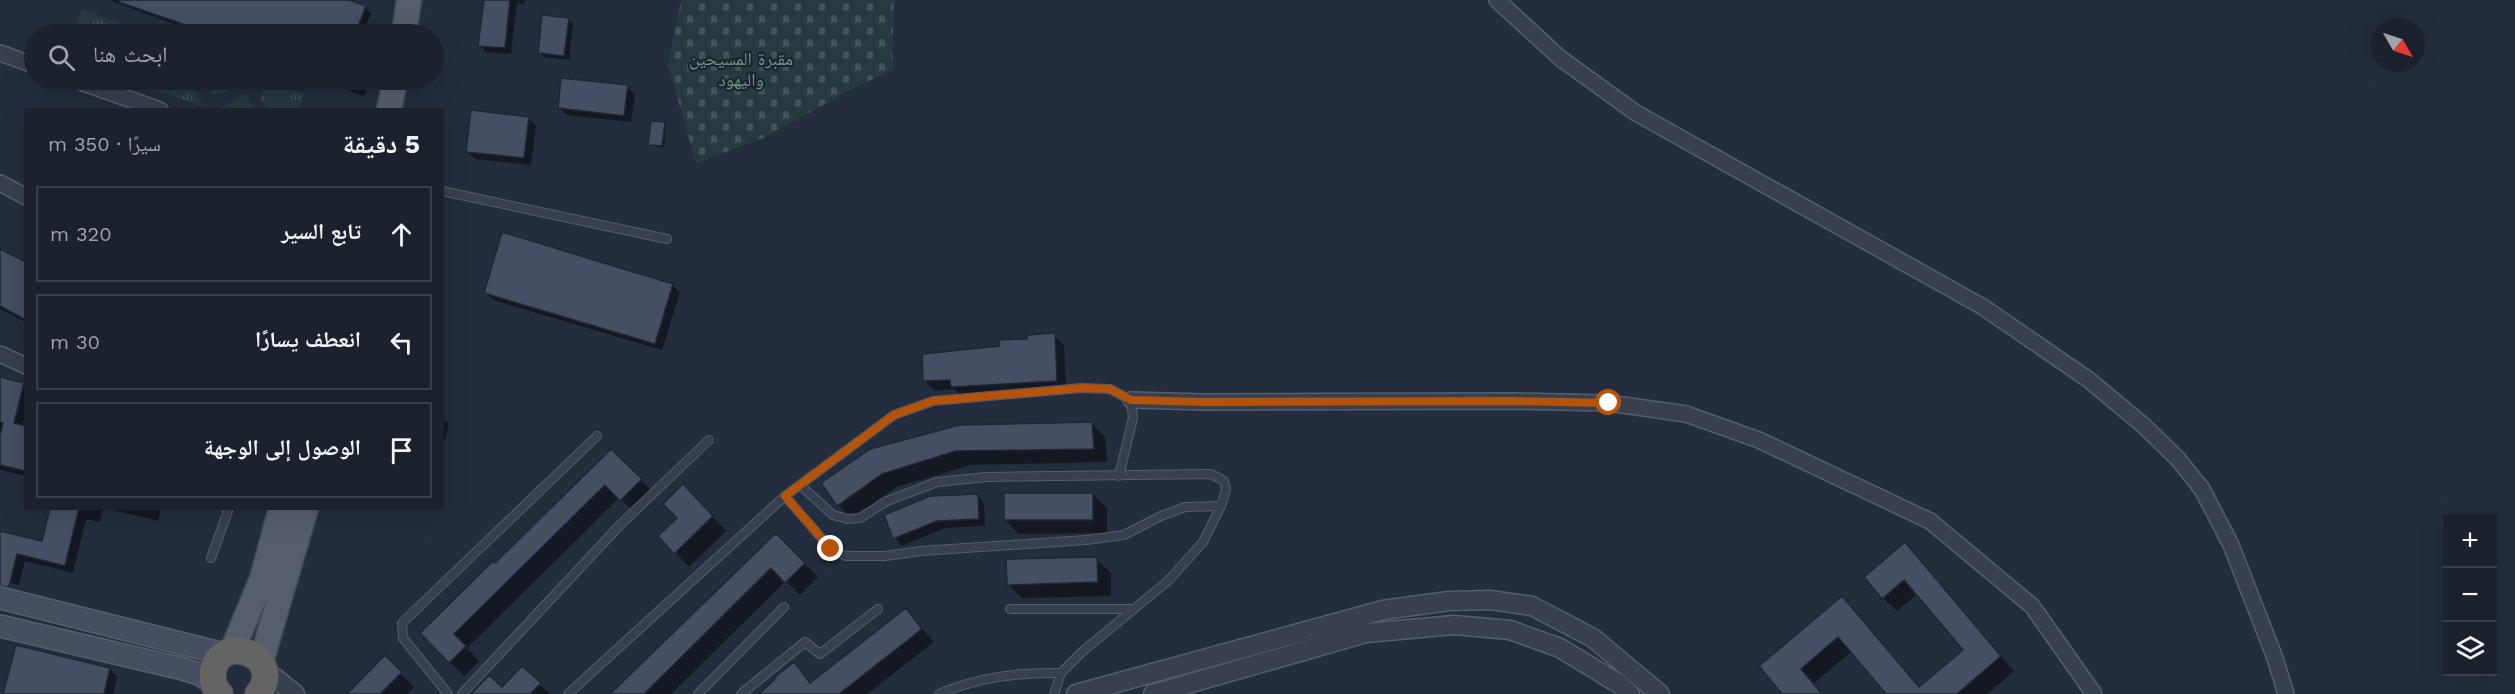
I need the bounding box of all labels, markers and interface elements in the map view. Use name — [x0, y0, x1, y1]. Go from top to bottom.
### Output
north arrow — [2371, 18, 2425, 72]
search box — [24, 24, 444, 90]
icon: search — [45, 41, 78, 74]
text: ابحث هنا — [93, 42, 168, 67]
park label: مقبرة المسيحين واليهود — [689, 48, 793, 90]
text: 5 دقيقة — [343, 129, 420, 159]
text: سيرًا · 350 m — [48, 132, 161, 156]
icon: ahead — [385, 218, 418, 251]
text: تابع السير — [281, 219, 361, 244]
text: 320 m — [50, 222, 112, 246]
icon: left — [385, 326, 418, 359]
text: انعطف يسارًا — [255, 327, 361, 352]
text: 30 m — [50, 330, 100, 354]
route start — [1595, 389, 1621, 415]
icon: arrive — [385, 434, 418, 467]
text: الوصول إلى الوجهة — [204, 435, 361, 460]
map controls — [2443, 514, 2497, 676]
button: + — [2443, 514, 2497, 568]
route end — [817, 535, 843, 561]
button: − — [2443, 568, 2497, 622]
button: layers — [2443, 622, 2497, 676]

